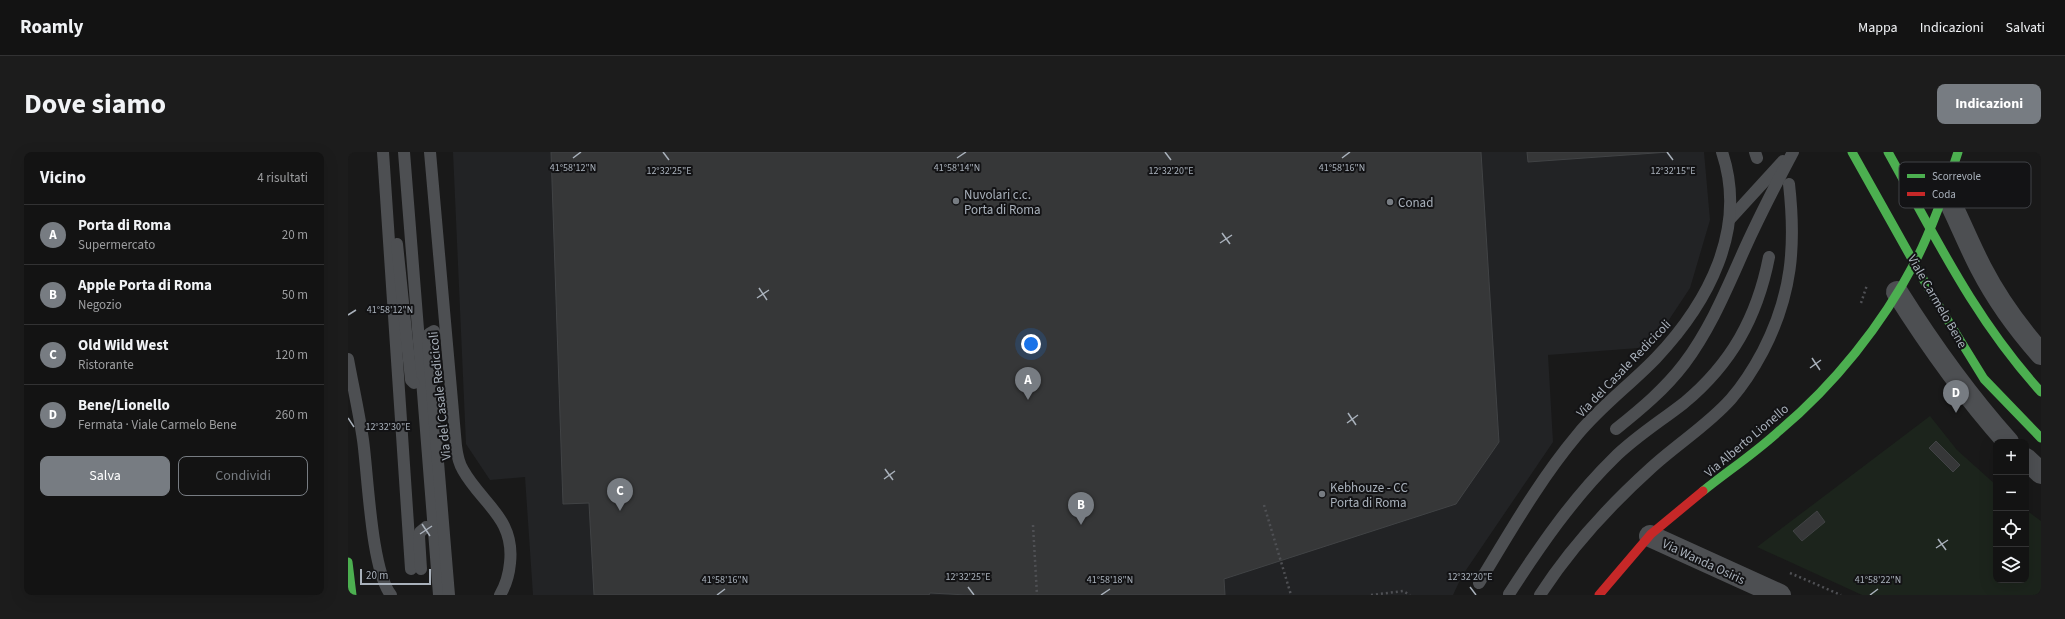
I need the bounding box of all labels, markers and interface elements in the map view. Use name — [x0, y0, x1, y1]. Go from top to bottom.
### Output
text: Roamly — [20, 14, 83, 41]
text: Mappa — [1858, 18, 1898, 38]
text: Indicazioni — [1920, 18, 1984, 38]
text: Salvati — [2006, 18, 2045, 38]
text: Dove siamo — [24, 84, 166, 124]
button: Indicazioni — [1937, 84, 2041, 124]
text: 41°58'12"N — [550, 161, 596, 175]
text: 41°58'14"N — [934, 161, 980, 175]
text: 41°58'16"N — [1319, 161, 1365, 175]
legend — [1899, 162, 2031, 208]
text: 12°32'25"E — [646, 164, 692, 178]
text: 12°32'20"E — [1148, 164, 1194, 178]
text: 12°32'15"E — [1650, 164, 1696, 178]
text: Vicino — [40, 166, 86, 190]
text: 4 risultati — [257, 169, 308, 187]
text: Scorrevole — [1932, 169, 1982, 184]
place label: Nuvolari c.c. Porta di Roma — [964, 186, 1041, 219]
text: Coda — [1932, 187, 1956, 202]
place label: Conad — [1398, 194, 1433, 212]
marker: Nuvolari c.c. Porta di Roma — [951, 196, 961, 206]
marker: Conad — [1385, 197, 1395, 207]
text: Porta di Roma — [78, 215, 171, 236]
text: A — [49, 226, 57, 244]
text: 20 m — [282, 226, 308, 244]
text: Supermercato — [78, 236, 155, 254]
street label: Viale Carmelo Bene — [1903, 251, 1971, 352]
text: Apple Porta di Roma — [78, 275, 212, 296]
text: B — [49, 286, 57, 304]
text: 50 m — [282, 286, 308, 304]
text: Negozio — [78, 296, 122, 314]
text: 41°58'12"N — [367, 303, 413, 317]
street label: Via del Casale Redicicoli — [1572, 316, 1675, 422]
street label: Via del Casale Redicicoli — [424, 331, 456, 461]
your location — [1021, 334, 1041, 354]
text: Old Wild West — [78, 335, 168, 356]
text: C — [49, 346, 57, 364]
text: 120 m — [275, 346, 308, 364]
text: Ristorante — [78, 356, 134, 374]
pin: A — [1015, 367, 1041, 400]
pin: D — [1943, 380, 1969, 413]
text: Bene/Lionello — [78, 395, 170, 416]
street label: Via Alberto Lionello — [1701, 400, 1793, 481]
text: D — [49, 406, 57, 424]
text: 260 m — [275, 406, 308, 424]
text: Fermata · Viale Carmelo Bene — [78, 416, 237, 434]
text: 12°32'30"E — [365, 420, 411, 434]
map controls — [1993, 439, 2029, 583]
button: + — [1993, 439, 2029, 475]
button: Salva — [40, 456, 170, 496]
button: Condividi — [178, 456, 308, 496]
button: − — [1993, 475, 2029, 511]
pin: C — [607, 478, 633, 511]
place label: Kebhouze - CC Porta di Roma — [1330, 479, 1408, 512]
marker: Kebhouze - CC Porta di Roma — [1317, 489, 1327, 499]
pin: B — [1068, 492, 1094, 525]
button: locate — [1993, 511, 2029, 547]
street label: Via Wanda Osiris — [1659, 535, 1748, 589]
button: layers — [1993, 547, 2029, 583]
scale bar — [360, 567, 431, 586]
text: 20 m — [366, 568, 388, 583]
text: 12°32'25"E — [945, 570, 991, 584]
text: 12°32'20"E — [1447, 570, 1493, 584]
text: 41°58'16"N — [702, 573, 748, 587]
text: 41°58'18"N — [1087, 573, 1133, 587]
text: 41°58'22"N — [1855, 573, 1901, 587]

